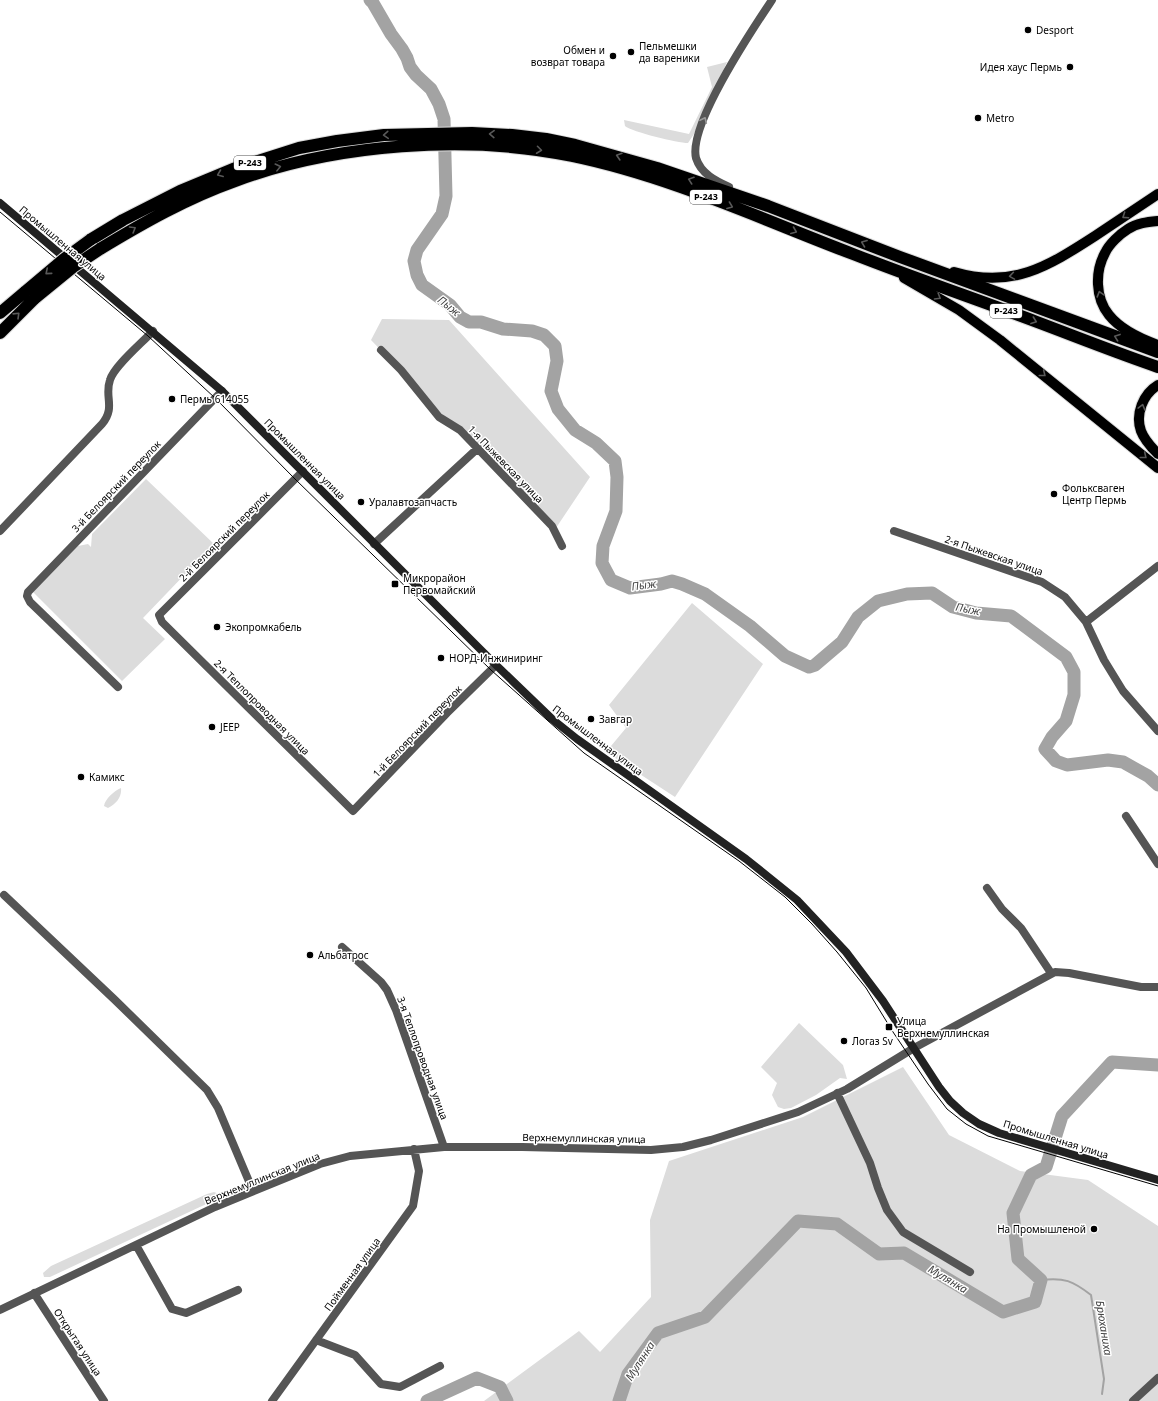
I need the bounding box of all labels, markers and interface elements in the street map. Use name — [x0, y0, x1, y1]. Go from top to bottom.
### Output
place label: Desport — [1036, 23, 1074, 37]
marker: Desport — [1023, 25, 1033, 35]
place label: Пельмешки да вареники — [639, 39, 700, 65]
place label: Обмен и возврат товара — [531, 43, 605, 69]
marker: Пельмешки да вареники — [626, 47, 636, 57]
marker: Обмен и возврат товара — [608, 51, 618, 61]
place label: Идея хаус Пермь — [980, 60, 1062, 74]
marker: Идея хаус Пермь — [1065, 62, 1075, 72]
place label: Metro — [986, 111, 1014, 125]
marker: Metro — [973, 113, 983, 123]
one-way arrow — [699, 117, 707, 124]
one-way arrow — [489, 130, 495, 138]
one-way arrow — [383, 131, 389, 140]
one-way arrow — [536, 146, 542, 155]
one-way arrow — [616, 152, 623, 161]
road number: Р-243 — [234, 156, 266, 170]
one-way arrow — [274, 163, 281, 172]
one-way arrow — [216, 170, 223, 178]
one-way arrow — [688, 176, 695, 184]
road number: Р-243 — [690, 190, 722, 204]
one-way arrow — [726, 201, 733, 209]
street label: Промышленная улица — [17, 202, 109, 284]
one-way arrow — [1123, 211, 1130, 218]
one-way arrow — [129, 226, 136, 233]
one-way arrow — [790, 226, 798, 234]
one-way arrow — [860, 239, 867, 247]
one-way arrow — [45, 268, 53, 275]
one-way arrow — [1009, 271, 1015, 280]
one-way arrow — [1096, 291, 1104, 298]
water label: Пыж — [435, 292, 464, 319]
one-way arrow — [934, 293, 941, 300]
road number: Р-243 — [990, 304, 1022, 318]
one-way arrow — [12, 312, 20, 320]
one-way arrow — [1031, 316, 1038, 325]
one-way arrow — [1114, 333, 1121, 341]
one-way arrow — [1038, 369, 1045, 376]
place label: Пермь 614055 — [180, 392, 249, 406]
marker: Пермь 614055 — [167, 394, 177, 404]
one-way arrow — [1137, 404, 1145, 411]
street label: Промышленная улица — [261, 415, 349, 503]
street label: 1-я Пыжевская улица — [465, 422, 547, 506]
street label: 3-й Белоярский переулок — [68, 436, 164, 535]
one-way arrow — [1139, 451, 1146, 458]
place label: Фольксваген Центр Пермь — [1062, 481, 1126, 507]
street label: 2-й Белоярский переулок — [176, 487, 273, 584]
marker: Фольксваген Центр Пермь — [1049, 489, 1059, 499]
place label: Уралавтозапчасть — [369, 495, 457, 509]
marker: Уралавтозапчасть — [356, 497, 366, 507]
street label: 2-я Пыжевская улица — [943, 532, 1045, 578]
place label: Микрорайон Первомайский — [403, 571, 476, 597]
water label: Пыж — [631, 575, 658, 593]
marker: Микрорайон Первомайский — [390, 579, 400, 589]
water label: Пыж — [954, 599, 982, 618]
place label: Экопромкабель — [225, 620, 302, 634]
marker: Экопромкабель — [212, 622, 222, 632]
place label: НОРД-Инжиниринг — [449, 651, 543, 665]
marker: НОРД-Инжиниринг — [436, 653, 446, 663]
street label: 2-я Теплопроводная улица — [211, 656, 313, 758]
street label: 1-й Белоярский переулок — [369, 681, 465, 780]
street label: Промышленная улица — [550, 701, 646, 779]
place label: Завгар — [599, 712, 632, 726]
marker: Завгар — [586, 714, 596, 724]
place label: JEEP — [219, 720, 240, 734]
marker: JEEP — [207, 722, 217, 732]
place label: Камикс — [89, 770, 125, 784]
marker: Камикс — [76, 772, 86, 782]
place label: Альбатрос — [318, 948, 369, 962]
marker: Альбатрос — [305, 950, 315, 960]
street label: 3-я Теплопроводная улица — [394, 995, 452, 1121]
place label: Улица Верхнемуллинская — [897, 1014, 989, 1040]
marker: Улица Верхнемуллинская — [884, 1022, 894, 1032]
place label: Логаз Sv — [852, 1034, 894, 1048]
marker: Логаз Sv — [839, 1036, 849, 1046]
street label: Промышленная улица — [1002, 1116, 1110, 1162]
street label: Верхнемуллинская улица — [522, 1130, 646, 1146]
street label: Верхнемуллинская улица — [202, 1148, 322, 1208]
place label: На Промышленой — [997, 1222, 1086, 1236]
marker: На Промышленой — [1089, 1224, 1099, 1234]
street label: Пойменная улица — [321, 1235, 383, 1313]
water label: Мулянка — [926, 1261, 971, 1296]
water label: Брюханиха — [1093, 1299, 1116, 1356]
street label: Открытая улица — [51, 1305, 105, 1379]
water label: Мулянка — [621, 1338, 658, 1383]

